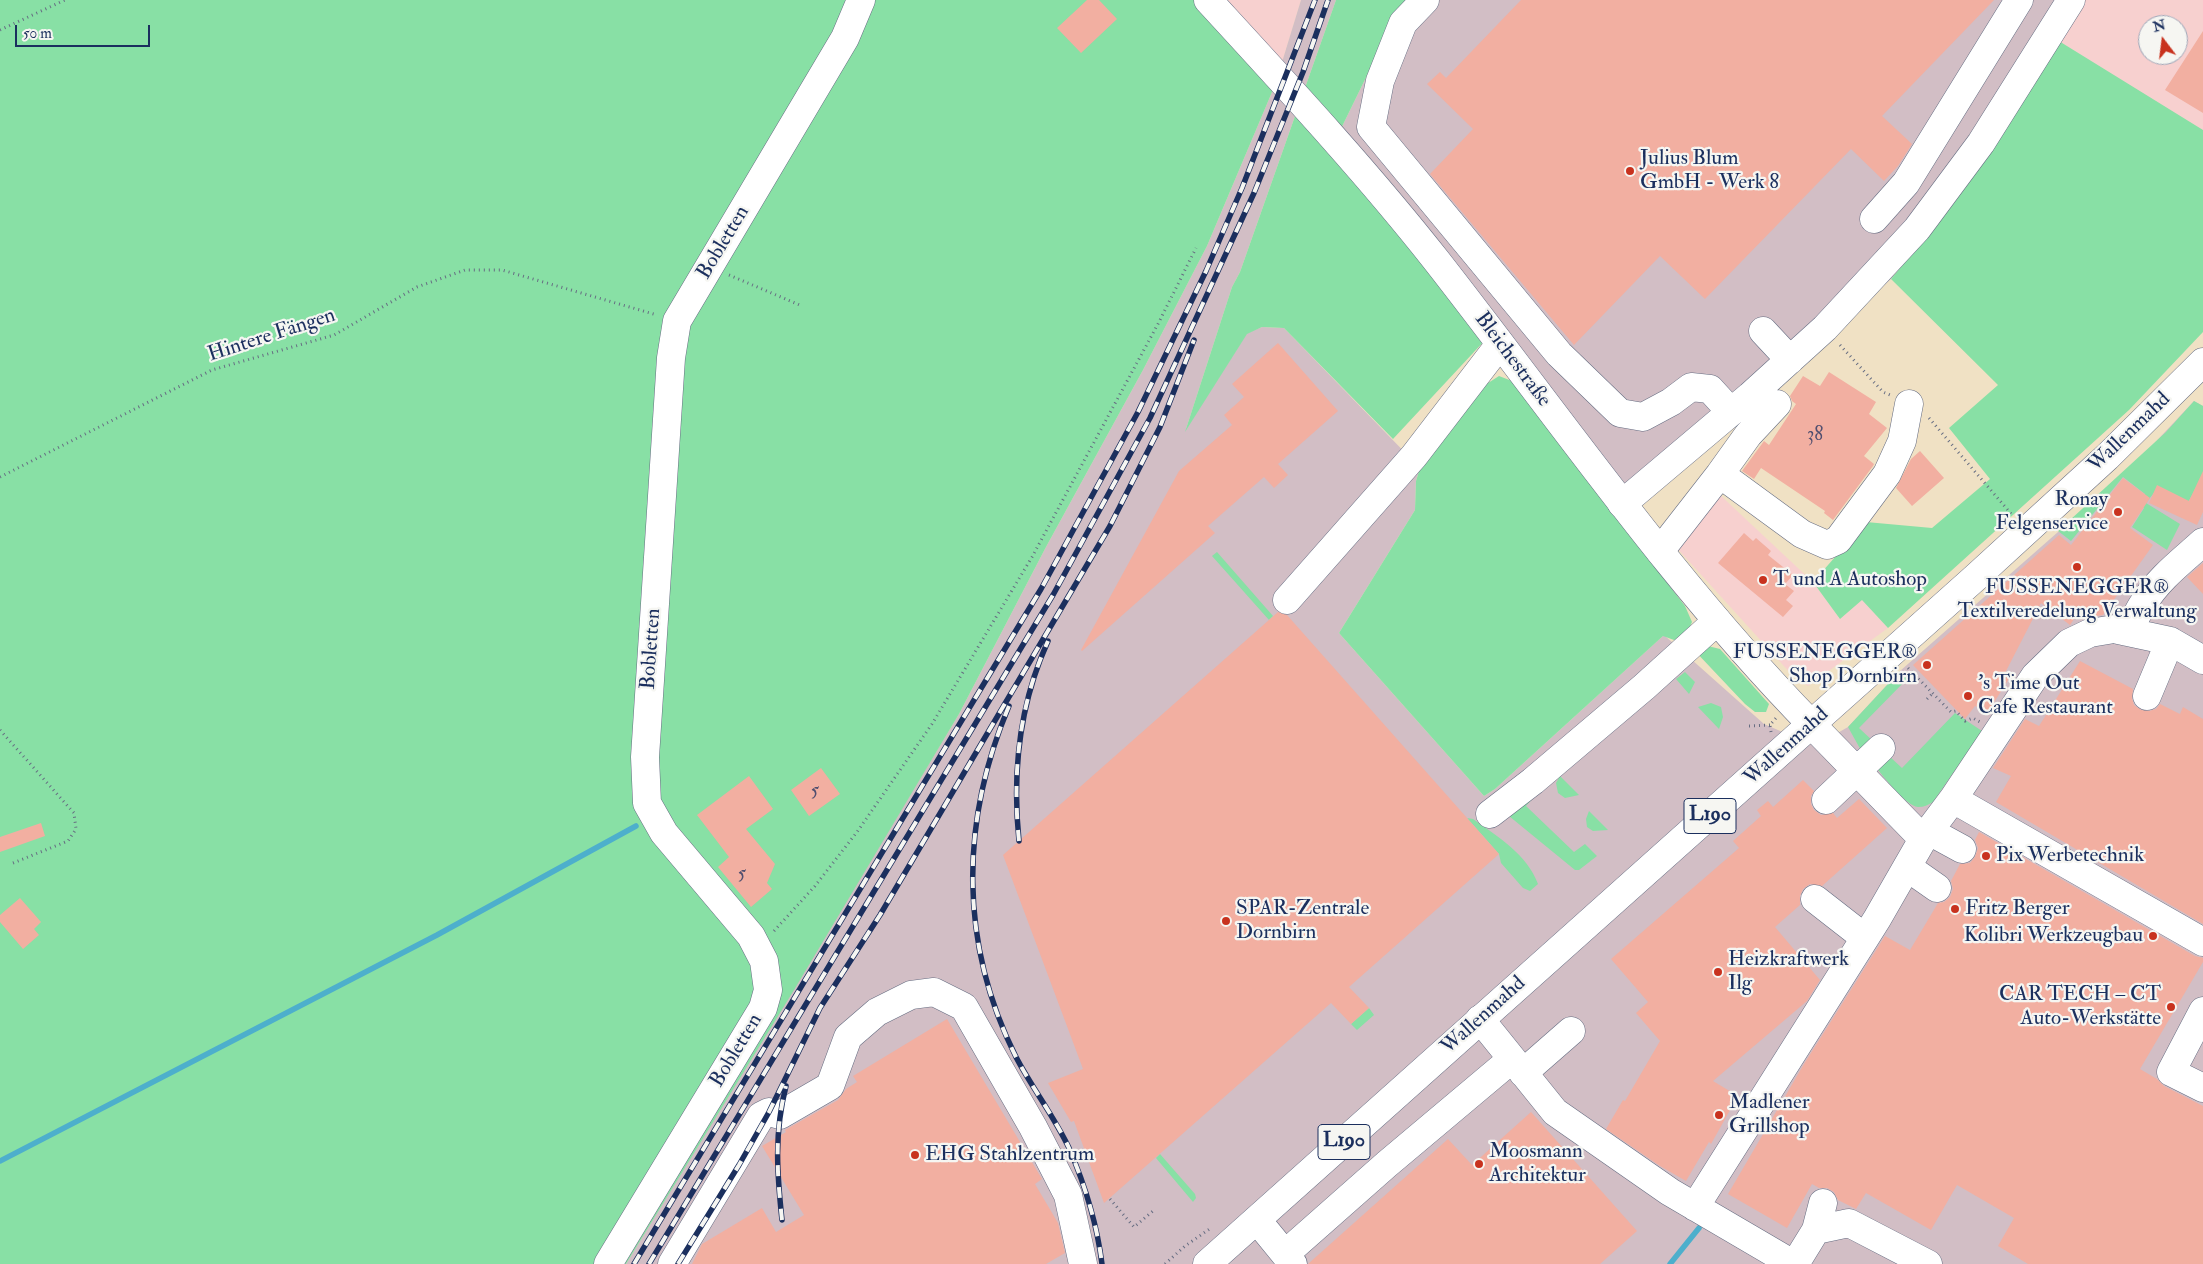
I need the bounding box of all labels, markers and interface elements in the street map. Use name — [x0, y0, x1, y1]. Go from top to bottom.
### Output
scale bar — [18, 15, 152, 47]
north arrow — [2138, 15, 2188, 65]
text: N — [2151, 16, 2167, 36]
text: 50 m — [23, 24, 52, 43]
place label: Julius Blum GmbH - Werk 8 — [1640, 146, 1779, 196]
marker: Julius Blum GmbH - Werk 8 — [1624, 165, 1636, 177]
street label: Bobletten — [692, 202, 756, 284]
street label: Hintere Fängen — [205, 304, 339, 368]
street label: Bleichestraße — [1468, 308, 1556, 412]
street label: Wallenmahd — [2084, 388, 2176, 478]
house number: 38 — [1807, 425, 1823, 447]
place label: Ronay Felgenservice — [1995, 487, 2108, 537]
marker: Ronay Felgenservice — [2112, 506, 2124, 518]
marker: FUSSENEGGER® Textilveredelung Verwaltung — [2071, 561, 2083, 573]
place label: T und A Autoshop — [1773, 567, 1927, 593]
marker: T und A Autoshop — [1757, 574, 1769, 586]
place label: FUSSENEGGER® Textilveredelung Verwaltung — [1957, 575, 2197, 625]
street label: Bobletten — [637, 608, 667, 690]
place label: FUSSENEGGER® Shop Dornbirn — [1733, 640, 1917, 690]
marker: FUSSENEGGER® Shop Dornbirn — [1921, 659, 1933, 671]
place label: 's Time Out Cafe Restaurant — [1978, 671, 2113, 721]
marker: 's Time Out Cafe Restaurant — [1962, 690, 1974, 702]
street label: Wallenmahd — [1740, 703, 1834, 791]
house number: 5 — [811, 781, 819, 803]
road number: L190 — [1684, 798, 1736, 834]
place label: Pix Werbetechnik — [1996, 843, 2144, 869]
marker: Pix Werbetechnik — [1980, 850, 1992, 862]
house number: 5 — [738, 864, 746, 886]
place label: SPAR-Zentrale Dornbirn — [1236, 896, 1369, 946]
place label: Fritz Berger — [1965, 896, 2070, 922]
marker: Fritz Berger — [1949, 903, 1961, 915]
marker: SPAR-Zentrale Dornbirn — [1220, 915, 1232, 927]
place label: Kolibri Werkzeugbau — [1964, 923, 2143, 949]
marker: Kolibri Werkzeugbau — [2147, 930, 2159, 942]
place label: Heizkraftwerk Ilg — [1728, 947, 1849, 997]
marker: Heizkraftwerk Ilg — [1712, 966, 1724, 978]
street label: Wallenmahd — [1437, 972, 1531, 1060]
place label: CAR TECH – CT Auto-Werkstätte — [1999, 982, 2161, 1032]
marker: CAR TECH – CT Auto-Werkstätte — [2165, 1001, 2177, 1013]
street label: Bobletten — [705, 1010, 769, 1092]
place label: Madlener Grillshop — [1729, 1090, 1810, 1140]
marker: Madlener Grillshop — [1713, 1109, 1725, 1121]
road number: L190 — [1318, 1124, 1370, 1160]
place label: Moosmann Architektur — [1489, 1139, 1586, 1189]
place label: EHG Stahlzentrum — [925, 1142, 1094, 1168]
marker: EHG Stahlzentrum — [909, 1149, 921, 1161]
marker: Moosmann Architektur — [1473, 1158, 1485, 1170]

